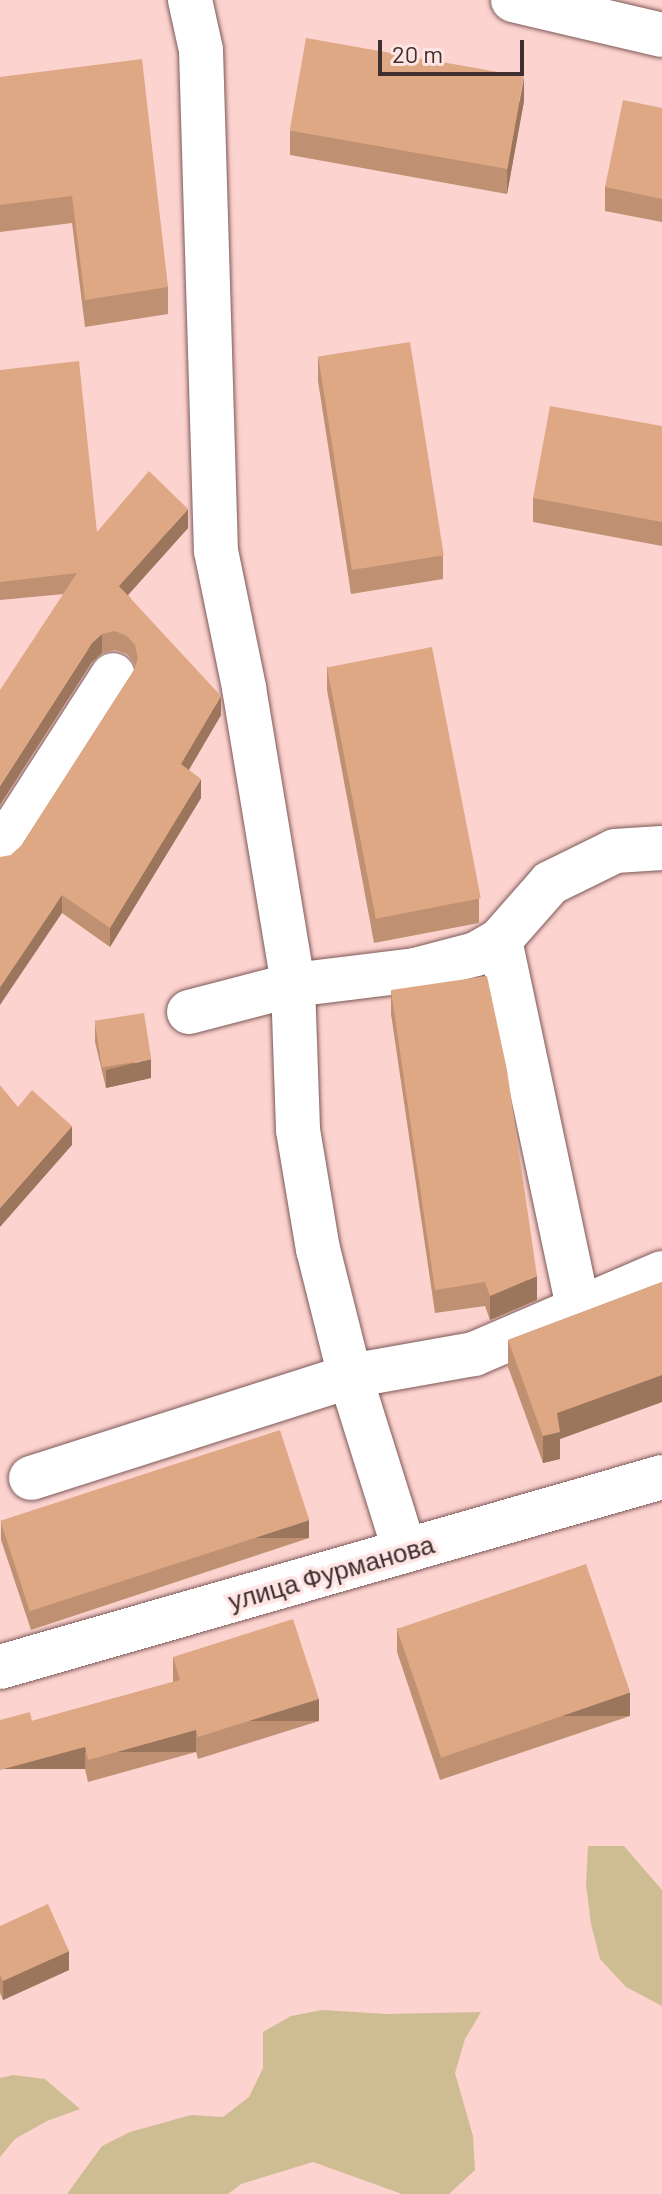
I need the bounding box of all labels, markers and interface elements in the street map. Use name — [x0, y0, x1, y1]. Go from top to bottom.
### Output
scale bar — [382, 24, 528, 74]
text: 20 m — [392, 39, 443, 68]
street label: улица Фурманова — [224, 1528, 438, 1616]

